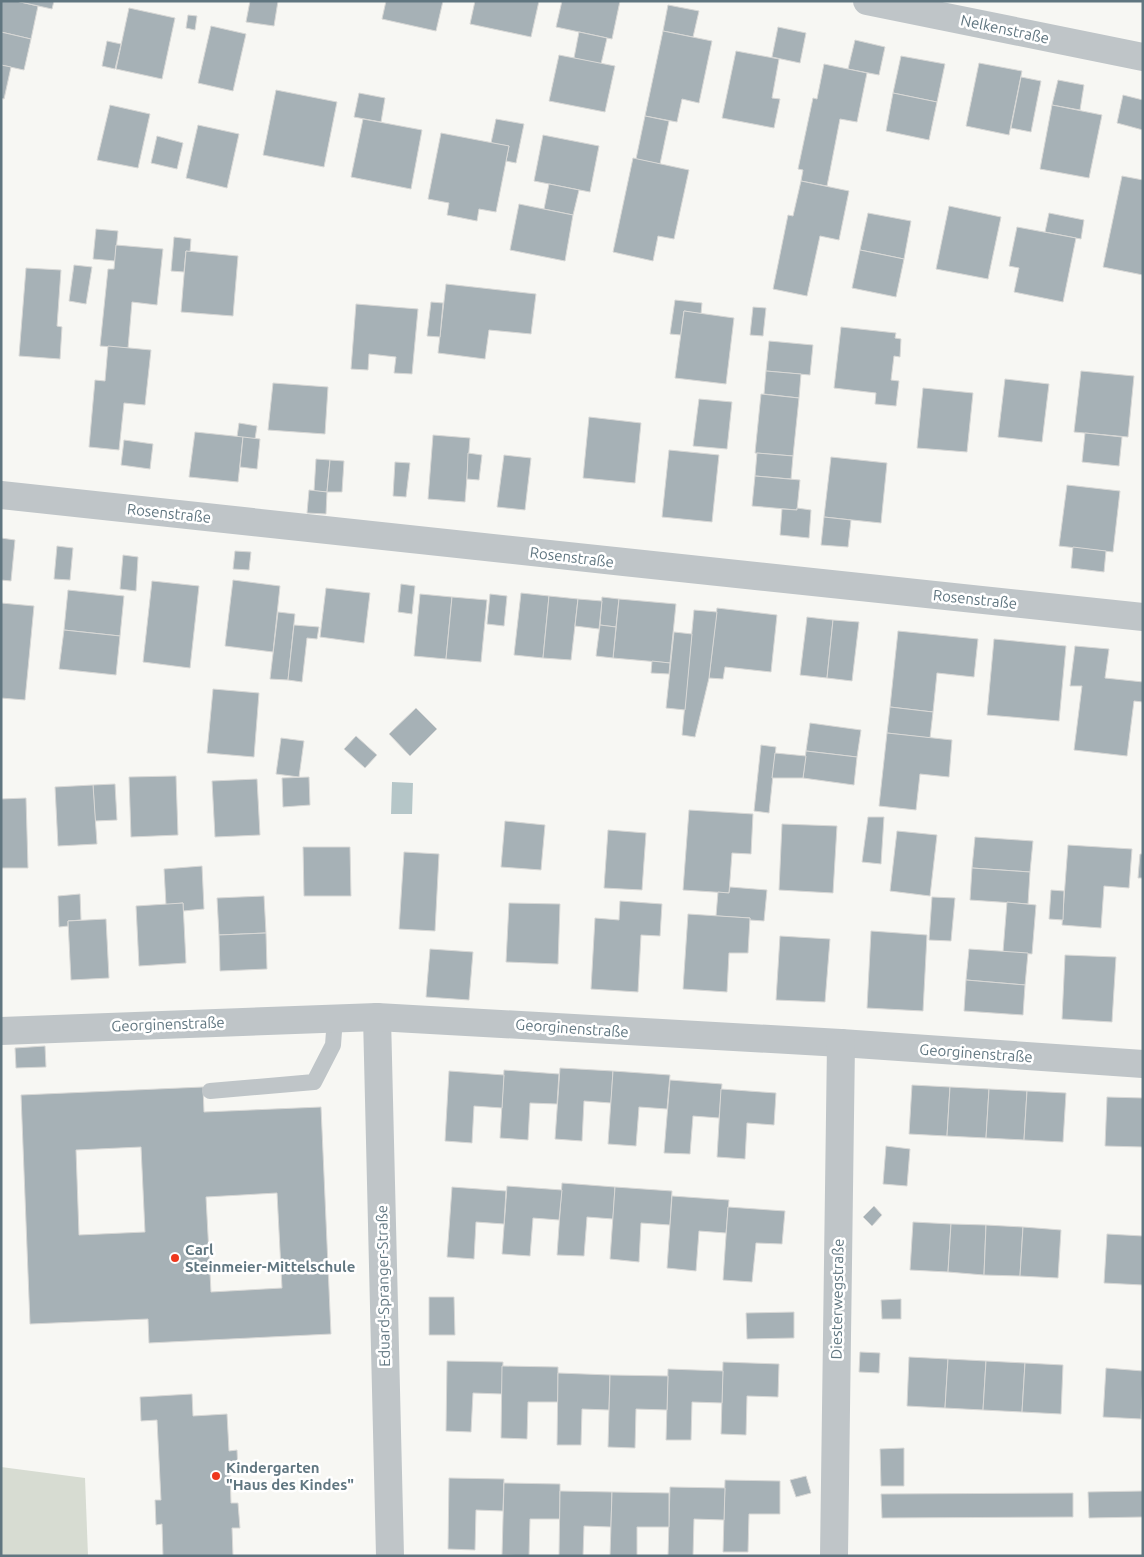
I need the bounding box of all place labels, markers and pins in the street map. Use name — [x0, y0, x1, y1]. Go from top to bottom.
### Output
place label: Carl Steinmeier-Mittelschule — [185, 1241, 355, 1275]
marker: Carl Steinmeier-Mittelschule — [169, 1252, 181, 1264]
place label: Kindergarten "Haus des Kindes" — [226, 1459, 354, 1493]
marker: Kindergarten "Haus des Kindes" — [210, 1470, 222, 1482]

